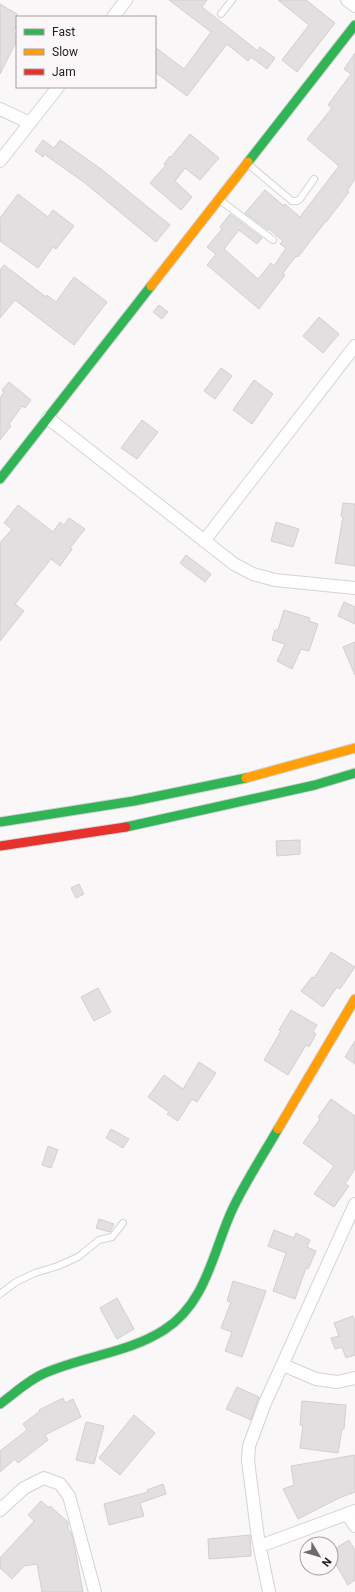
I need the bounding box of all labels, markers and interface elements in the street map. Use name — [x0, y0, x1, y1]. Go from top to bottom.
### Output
legend — [16, 16, 156, 88]
text: Fast — [52, 25, 75, 39]
text: Slow — [52, 45, 78, 59]
text: Jam — [52, 65, 76, 79]
north arrow — [299, 1536, 339, 1576]
text: N — [319, 1555, 334, 1569]

